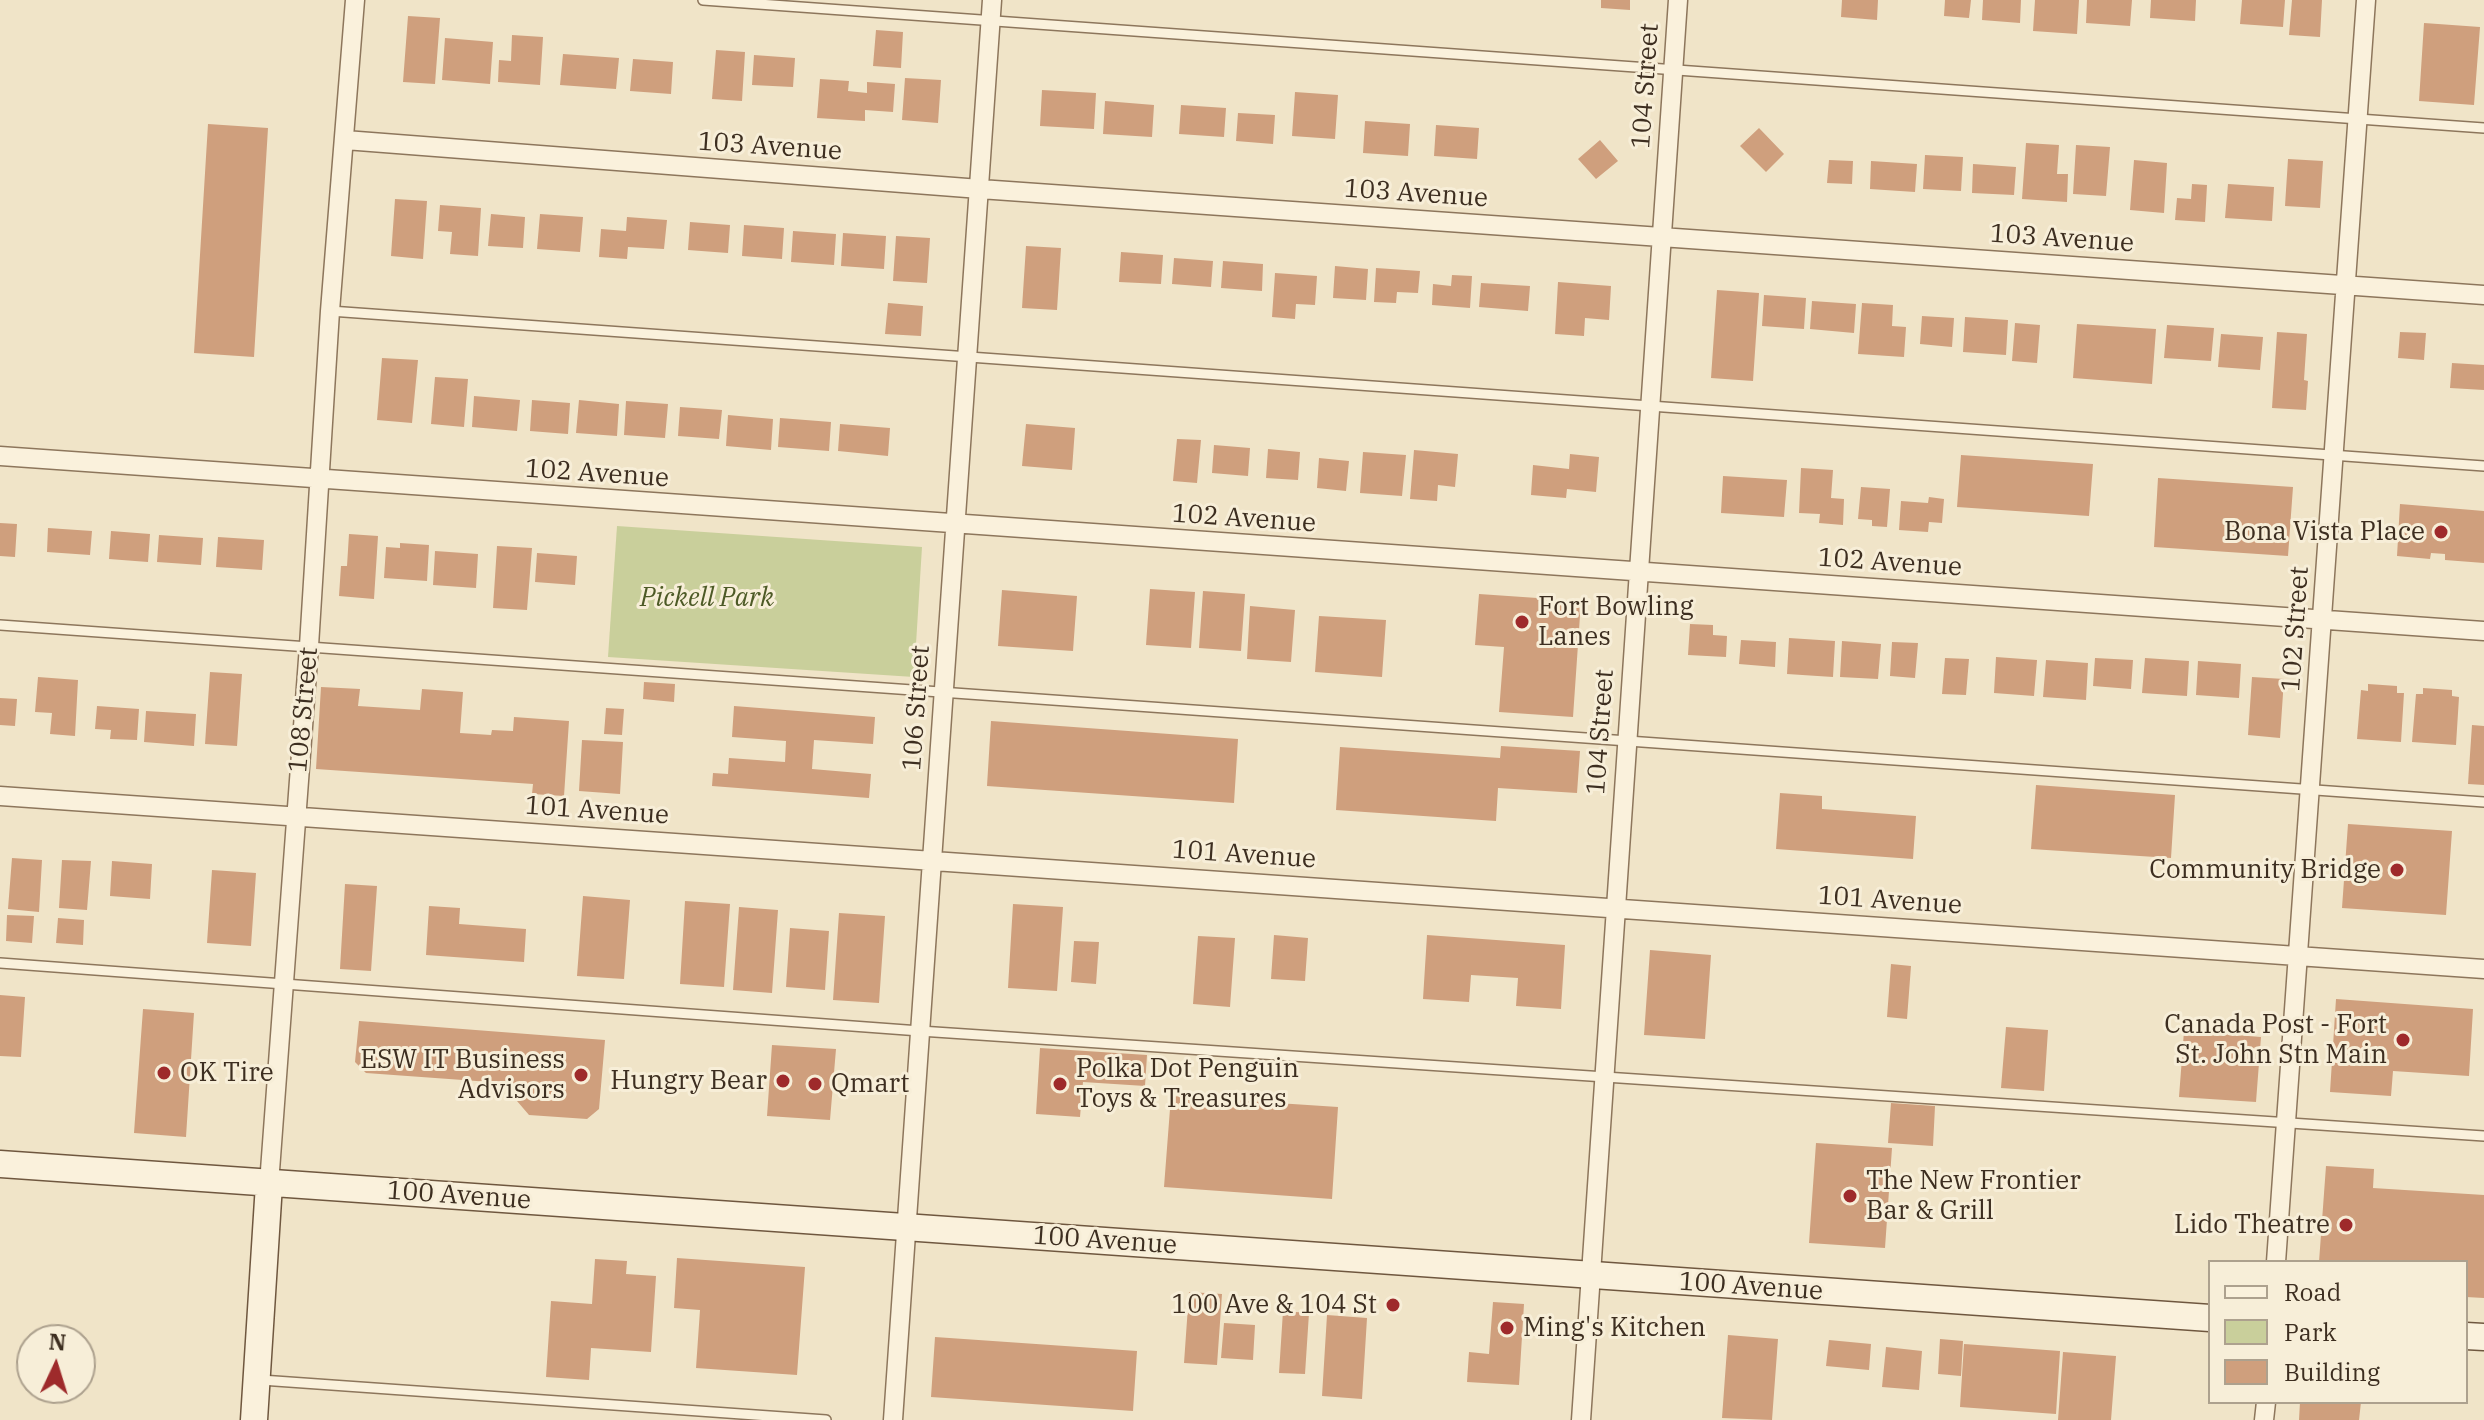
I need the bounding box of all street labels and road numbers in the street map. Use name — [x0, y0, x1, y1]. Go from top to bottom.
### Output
street label: 104 Street — [1626, 22, 1666, 150]
street label: 103 Avenue — [697, 126, 843, 168]
street label: 103 Avenue — [1343, 173, 1489, 215]
street label: 103 Avenue — [1989, 218, 2135, 260]
street label: 102 Avenue — [524, 453, 670, 495]
street label: 102 Avenue — [1171, 498, 1317, 540]
street label: 102 Avenue — [1817, 542, 1963, 584]
street label: 102 Street — [2276, 565, 2316, 693]
street label: 106 Street — [897, 644, 937, 772]
street label: 108 Street — [283, 646, 325, 774]
street label: 104 Street — [1581, 668, 1621, 796]
street label: 101 Avenue — [524, 790, 670, 832]
street label: 101 Avenue — [1171, 834, 1317, 876]
street label: 101 Avenue — [1817, 880, 1963, 922]
street label: 100 Avenue — [386, 1175, 532, 1217]
street label: 100 Avenue — [1032, 1220, 1178, 1262]
street label: 100 Avenue — [1678, 1266, 1824, 1308]

